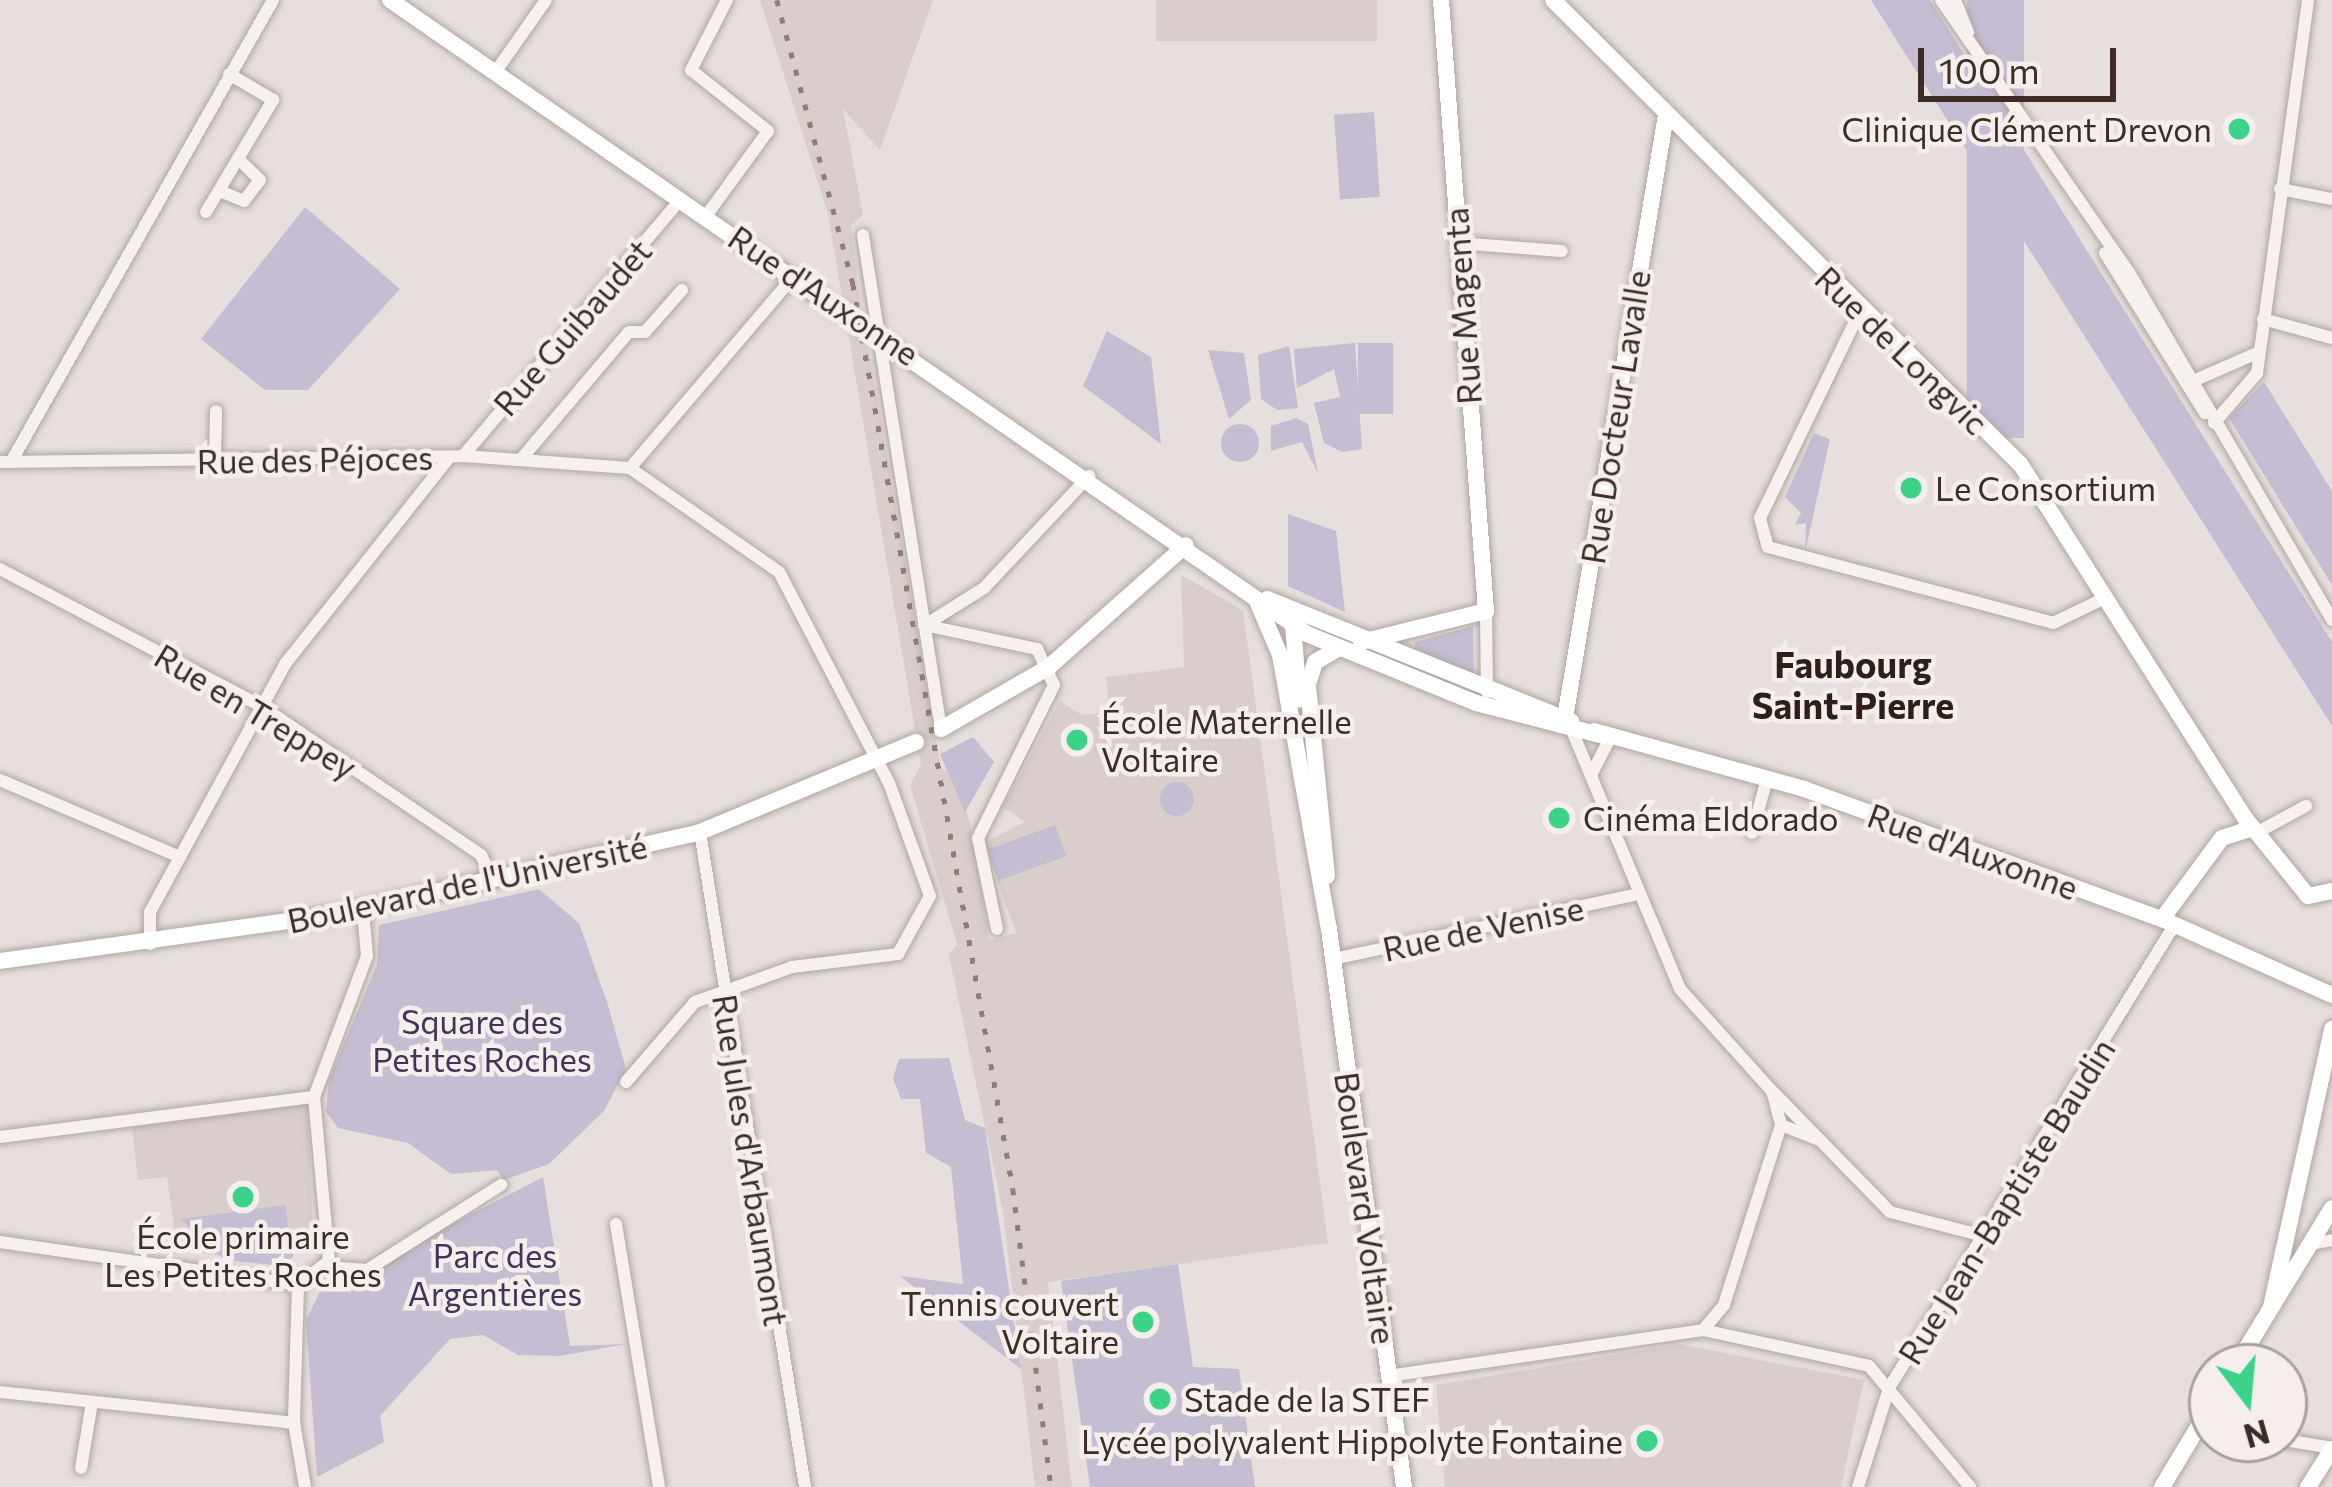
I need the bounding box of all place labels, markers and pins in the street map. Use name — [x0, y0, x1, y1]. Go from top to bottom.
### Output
place label: Clinique Clément Drevon — [1841, 109, 2212, 149]
marker: Clinique Clément Drevon — [2223, 113, 2255, 145]
place label: Le Consortium — [1935, 468, 2156, 508]
marker: Le Consortium — [1898, 475, 1924, 501]
place label: École Maternelle Voltaire — [1101, 701, 1352, 779]
marker: École Maternelle Voltaire — [1064, 727, 1090, 753]
place label: Cinéma Eldorado — [1583, 798, 1838, 838]
marker: Cinéma Eldorado — [1546, 805, 1572, 831]
marker: École primaire Les Petites Roches — [230, 1184, 256, 1210]
place label: École primaire Les Petites Roches — [104, 1216, 382, 1294]
place label: Tennis couvert Voltaire — [900, 1283, 1119, 1361]
marker: Tennis couvert Voltaire — [1130, 1309, 1156, 1335]
place label: Stade de la STEF — [1184, 1379, 1430, 1419]
marker: Stade de la STEF — [1147, 1386, 1173, 1412]
place label: Lycée polyvalent Hippolyte Fontaine — [1081, 1421, 1623, 1461]
marker: Lycée polyvalent Hippolyte Fontaine — [1634, 1428, 1660, 1454]

